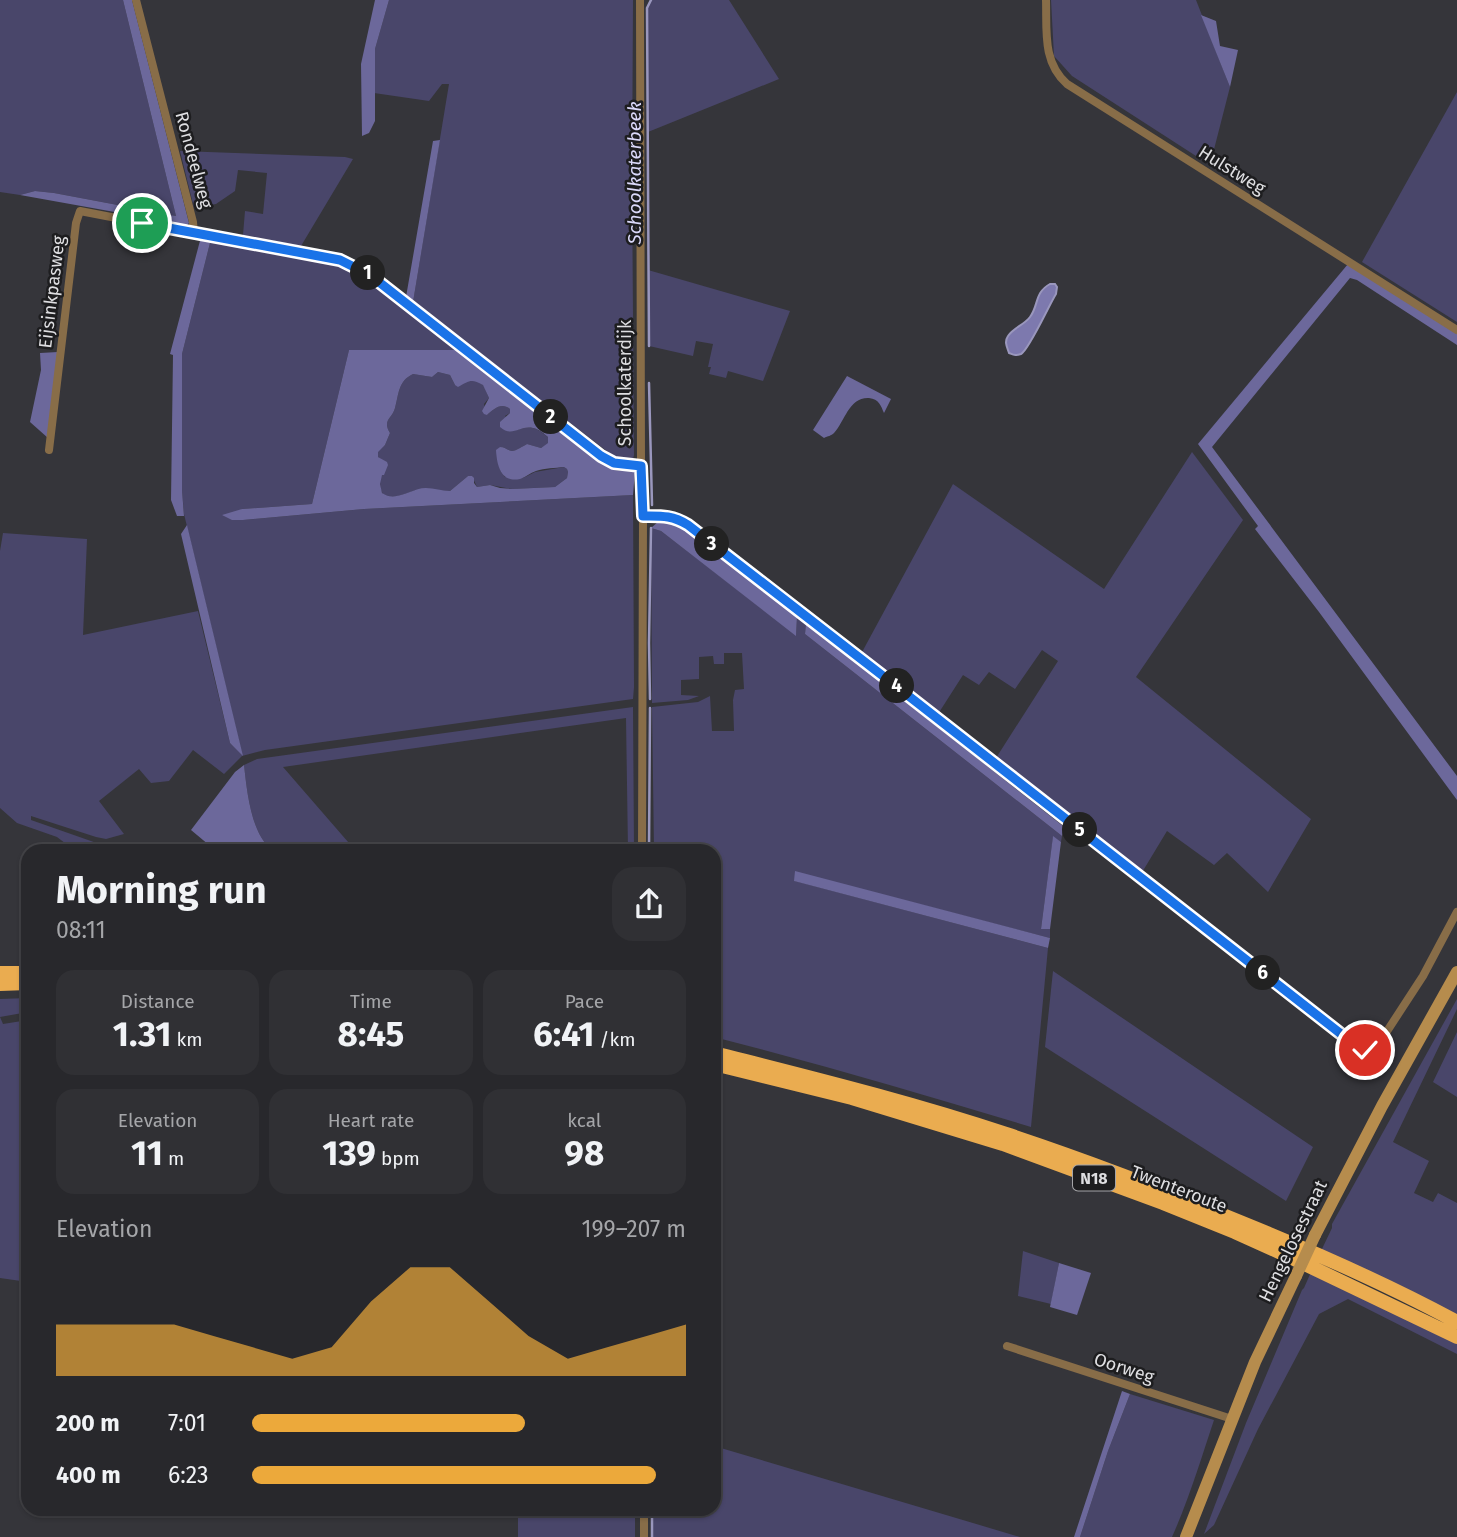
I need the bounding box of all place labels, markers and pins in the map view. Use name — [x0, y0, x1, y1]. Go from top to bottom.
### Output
pin — [112, 193, 172, 253]
pin: 1 — [350, 256, 386, 290]
pin: 2 — [534, 400, 568, 434]
pin: 3 — [694, 526, 730, 562]
pin: 4 — [880, 668, 914, 704]
pin: 5 — [1062, 812, 1098, 848]
pin: 6 — [1246, 956, 1280, 990]
pin — [1335, 1020, 1395, 1080]

